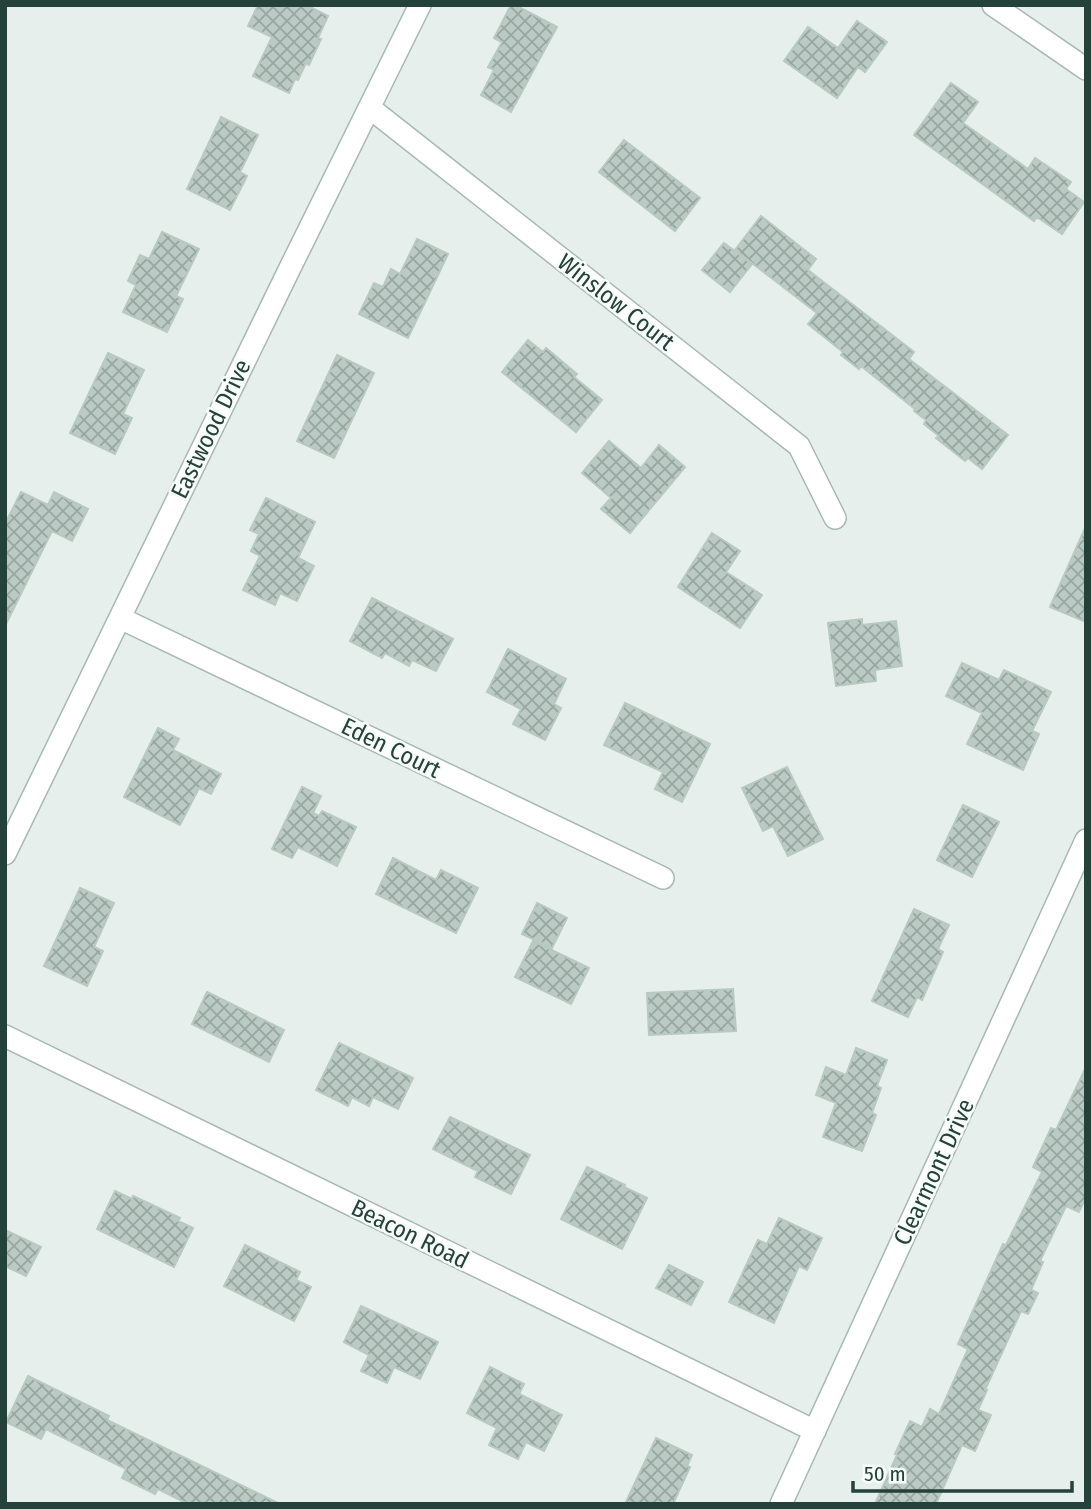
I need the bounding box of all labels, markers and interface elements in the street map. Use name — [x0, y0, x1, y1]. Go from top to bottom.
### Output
street label: Winslow Court — [552, 248, 680, 356]
street label: Eastwood Drive — [165, 355, 257, 503]
street label: Eden Court — [337, 712, 445, 784]
street label: Clearmont Drive — [888, 1094, 980, 1250]
street label: Beacon Road — [347, 1194, 473, 1274]
scale bar — [853, 1450, 1072, 1494]
text: 50 m — [864, 1461, 906, 1487]

